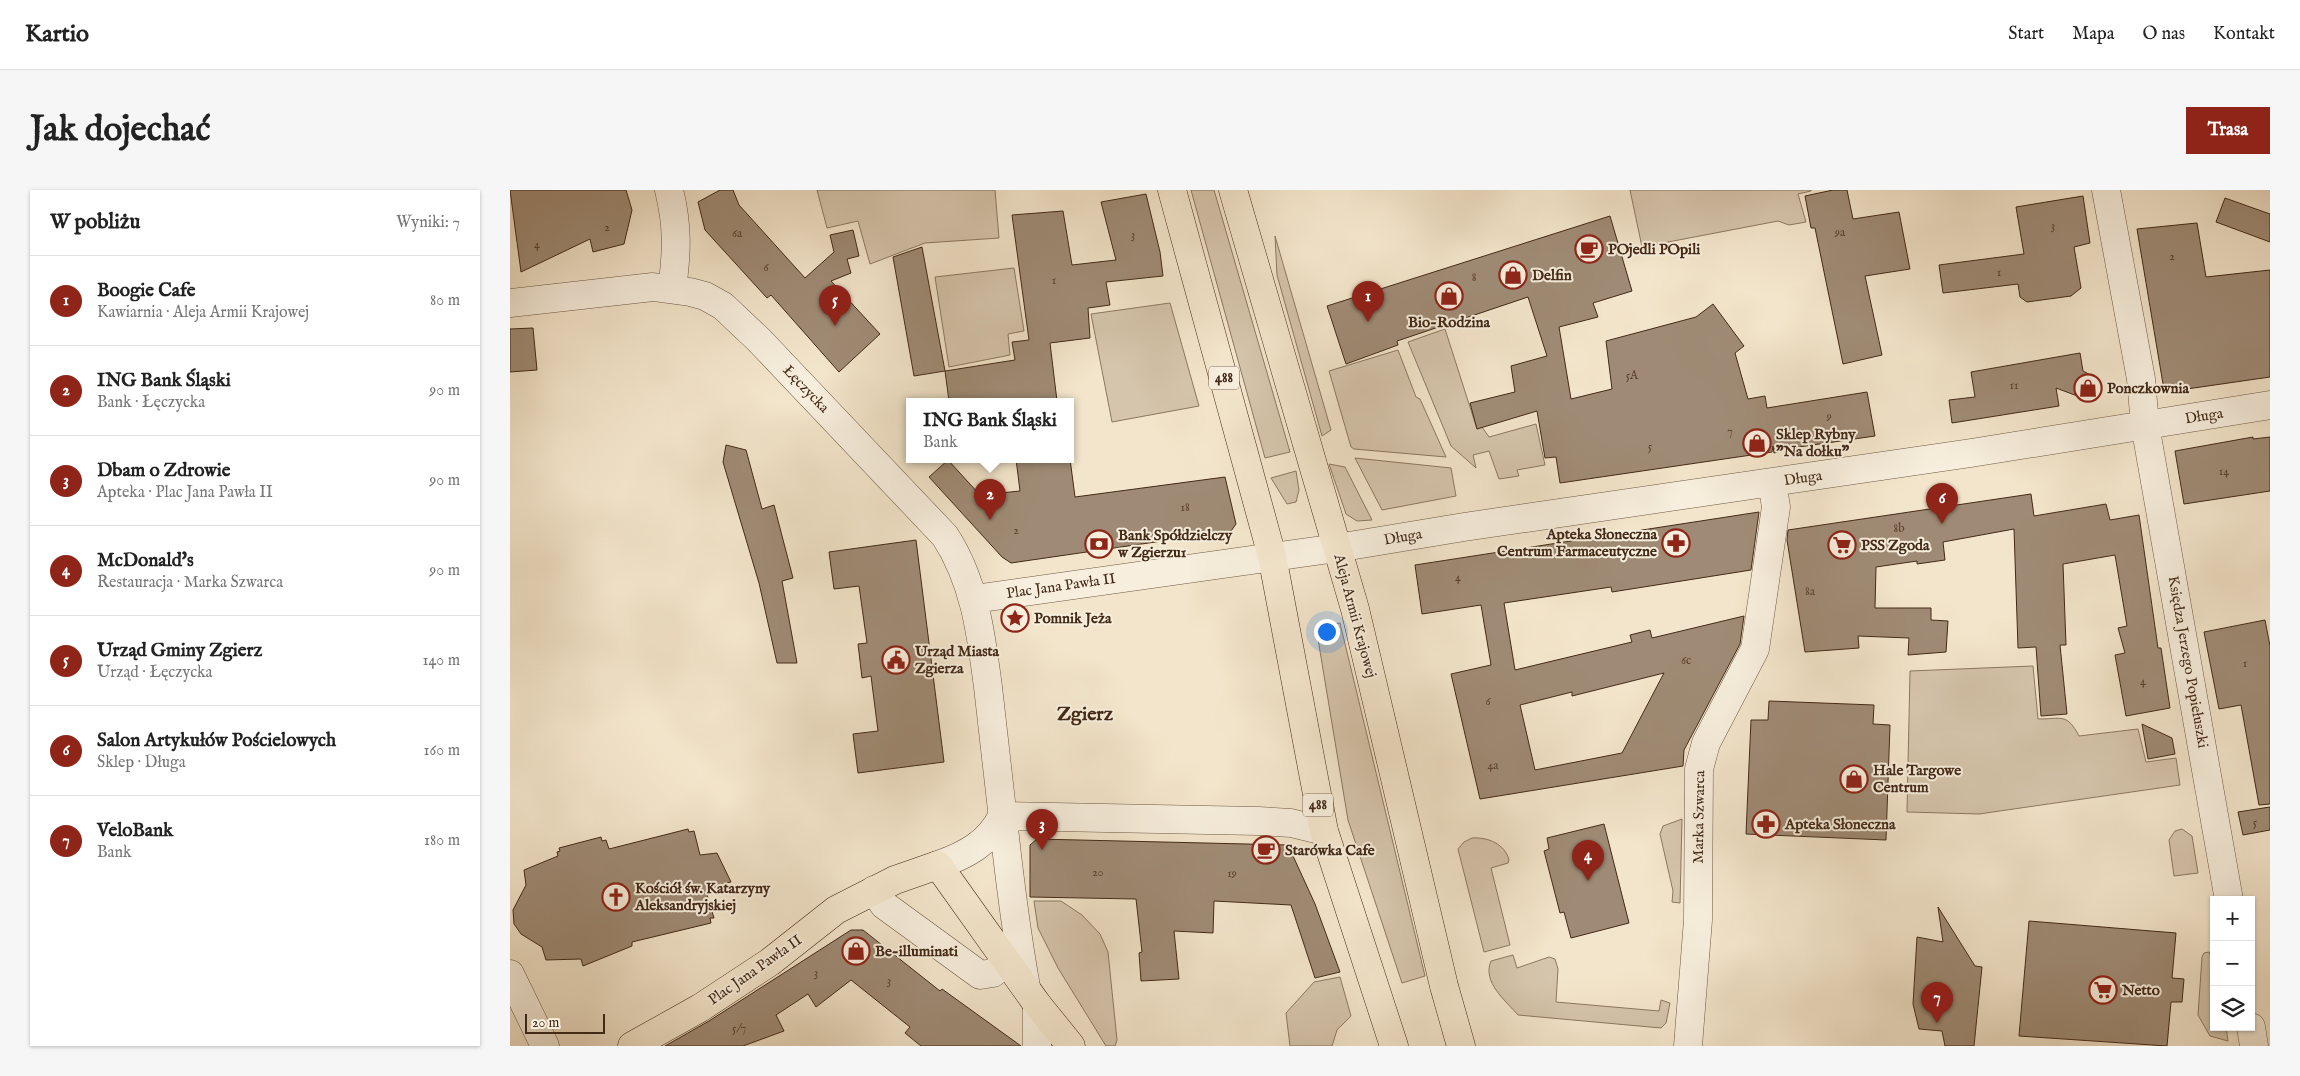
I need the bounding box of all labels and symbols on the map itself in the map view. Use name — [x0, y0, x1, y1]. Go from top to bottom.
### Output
house number: 3 — [2051, 218, 2055, 233]
house number: 2 — [604, 220, 610, 235]
house number: 9a — [1834, 225, 1846, 240]
house number: 6a — [732, 226, 743, 241]
house number: 3 — [1131, 227, 1135, 242]
cafe icon: POjedli POpili — [1574, 234, 1604, 264]
house number: 4 — [534, 237, 540, 252]
place label: POjedli POpili — [1608, 240, 1700, 259]
house number: 2 — [2169, 249, 2175, 264]
house number: 6 — [763, 260, 769, 275]
shop icon: Delfin — [1498, 260, 1528, 290]
house number: 1 — [1997, 265, 2001, 280]
place label: Delfin — [1532, 266, 1572, 285]
house number: 8 — [1472, 270, 1477, 285]
house number: 1 — [1052, 273, 1056, 288]
pin: 1 — [1352, 281, 1384, 322]
shop icon: Bio-Rodzina — [1434, 281, 1464, 311]
pin: 5 — [819, 285, 851, 326]
place label: Bio-Rodzina — [1408, 313, 1490, 332]
street label: Łęczycka — [779, 361, 834, 417]
road number: 488 — [1209, 367, 1239, 390]
house number: 5A — [1626, 368, 1639, 383]
shop icon: Ponczkownia — [2073, 373, 2103, 403]
house number: 11 — [2010, 378, 2018, 393]
place label: Ponczkownia — [2107, 379, 2189, 398]
street label: Długa — [2184, 404, 2225, 428]
house number: 9 — [1825, 409, 1832, 424]
house number: 7 — [1727, 424, 1733, 439]
place label: Sklep Rybny "Na dołku" — [1776, 425, 1856, 461]
shop icon: Sklep Rybny "Na dołku" — [1742, 428, 1772, 458]
house number: 5 — [1648, 439, 1653, 454]
house number: 14 — [2219, 464, 2229, 479]
street label: Długa — [1783, 466, 1824, 490]
pin: 2 — [974, 479, 1006, 520]
pin: 6 — [1926, 483, 1958, 524]
house number: 18 — [1180, 500, 1190, 515]
house number: 8b — [1893, 521, 1905, 536]
house number: 2 — [1013, 523, 1019, 538]
street label: Długa — [1382, 524, 1424, 550]
place label: Apteka Słoneczna Centrum Farmaceutyczne — [1497, 525, 1658, 561]
place label: Bank Spółdzielczy w Zgierzu1 — [1117, 526, 1233, 562]
pharmacy icon: Apteka Słoneczna Centrum Farmaceutyczne — [1661, 528, 1691, 558]
bank icon: Bank Spółdzielczy w Zgierzu1 — [1084, 529, 1114, 559]
supermarket icon: PSS Zgoda — [1827, 530, 1857, 560]
place label: PSS Zgoda — [1861, 536, 1930, 555]
street label: Aleja Armii Krajowej — [1329, 551, 1381, 680]
street label: Plac Jana Pawła II — [1005, 569, 1117, 603]
house number: 4 — [1455, 570, 1461, 585]
street label: Księdza Jerzego Popiełuszki — [2163, 574, 2213, 750]
house number: 8a — [1805, 584, 1816, 599]
place icon: Pomnik Jeża — [1000, 603, 1030, 633]
place label: Pomnik Jeża — [1034, 609, 1112, 628]
your location — [1314, 619, 1340, 645]
place label: Urząd Miasta Zgierza — [914, 642, 1000, 678]
public building icon: Urząd Miasta Zgierza — [881, 645, 911, 675]
house number: 6c — [1681, 653, 1691, 668]
house number: 1 — [2243, 656, 2247, 671]
house number: 4 — [2140, 674, 2146, 689]
house number: 6 — [1485, 694, 1491, 709]
district label: Zgierz — [1057, 702, 1114, 727]
house number: 4a — [1487, 758, 1499, 773]
place label: Hale Targowe Centrum — [1873, 761, 1961, 797]
shop icon: Hale Targowe Centrum — [1839, 764, 1869, 794]
street label: Marka Szwarca — [1689, 770, 1709, 864]
road number: 488 — [1303, 794, 1333, 816]
pin: 3 — [1026, 809, 1058, 850]
pharmacy icon: Apteka Słoneczna — [1751, 809, 1781, 839]
place label: Apteka Słoneczna — [1784, 815, 1896, 834]
house number: 5 — [2253, 815, 2258, 830]
cafe icon: Starówka Cafe — [1251, 835, 1281, 865]
pin: 4 — [1572, 840, 1604, 881]
place label: Starówka Cafe — [1285, 841, 1375, 860]
house number: 20 — [1092, 865, 1104, 880]
house number: 19 — [1227, 866, 1237, 881]
place label: Kościół św. Katarzyny Aleksandryjskiej — [634, 879, 771, 915]
church icon: Kościół św. Katarzyny Aleksandryjskiej — [601, 882, 631, 912]
street label: Plac Jana Pawła II — [704, 930, 806, 1009]
shop icon: Be-illuminati — [841, 936, 871, 966]
place label: Be-illuminati — [875, 942, 958, 961]
house number: 3 — [814, 965, 818, 980]
house number: 3 — [887, 973, 891, 988]
supermarket icon: Netto — [2088, 975, 2118, 1005]
place label: Netto — [2121, 981, 2160, 1000]
pin: 7 — [1921, 982, 1953, 1023]
scale bar — [525, 1011, 605, 1034]
house number: 5/7 — [732, 1021, 746, 1036]

